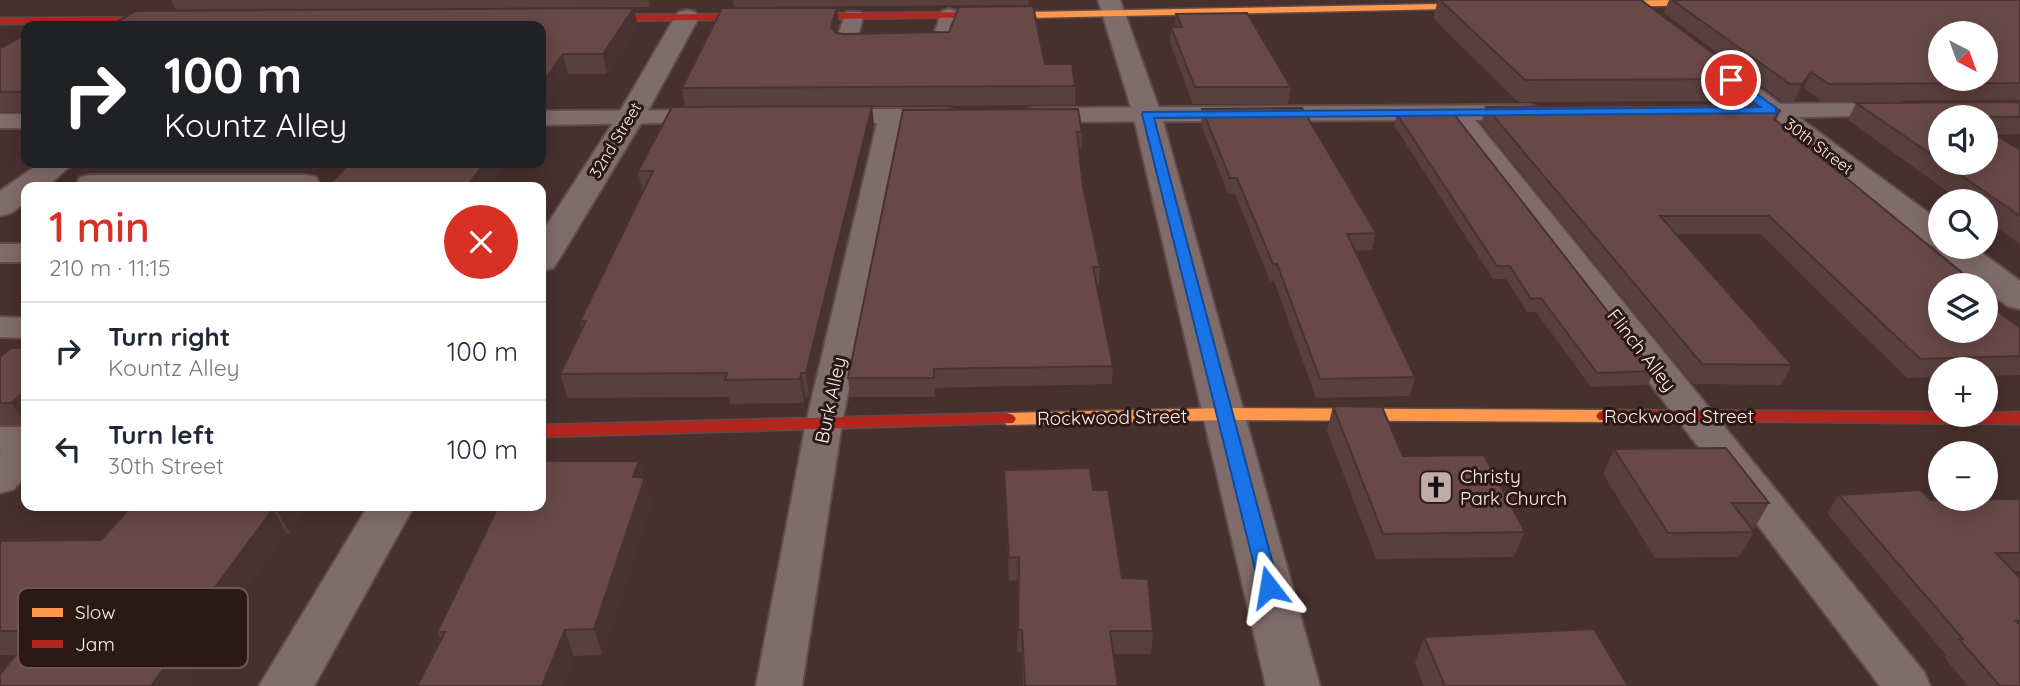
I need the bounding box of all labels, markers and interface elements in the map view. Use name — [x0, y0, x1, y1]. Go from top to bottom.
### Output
north arrow — [1928, 21, 1998, 91]
map controls — [1928, 21, 1998, 511]
text: 100 m — [164, 44, 302, 105]
icon: right — [49, 49, 140, 140]
pin — [1701, 50, 1761, 110]
icon: arrive — [1712, 61, 1750, 99]
street label: 32nd Street — [585, 99, 645, 181]
text: Kountz Alley — [164, 105, 347, 145]
button: sound — [1928, 105, 1998, 175]
street label: 30th Street — [1781, 114, 1857, 178]
button: search — [1928, 189, 1998, 259]
text: 1 min — [49, 200, 150, 253]
button: close — [444, 205, 518, 279]
text: 210 m · 11:15 — [49, 253, 171, 282]
button: layers — [1928, 273, 1998, 343]
street label: Flinch Alley — [1602, 304, 1682, 396]
text: Turn right — [108, 320, 230, 353]
icon: right — [49, 332, 87, 370]
text: 100 m — [447, 335, 518, 368]
text: Kountz Alley — [108, 353, 240, 382]
street label: Burk Alley — [809, 354, 851, 446]
button: + — [1928, 357, 1998, 427]
street label: Rockwood Street — [1037, 404, 1187, 430]
street label: Rockwood Street — [1604, 404, 1754, 428]
text: Turn left — [108, 418, 215, 451]
icon: left — [49, 430, 87, 468]
text: 100 m — [447, 433, 518, 466]
button: − — [1928, 441, 1998, 511]
text: 30th Street — [108, 451, 224, 480]
place label: Christy Park Church — [1460, 464, 1567, 510]
church icon: Christy Park Church — [1417, 468, 1455, 506]
position arrow — [1232, 550, 1306, 624]
legend — [18, 588, 248, 668]
text: Slow — [75, 600, 116, 624]
text: Jam — [75, 632, 115, 656]

